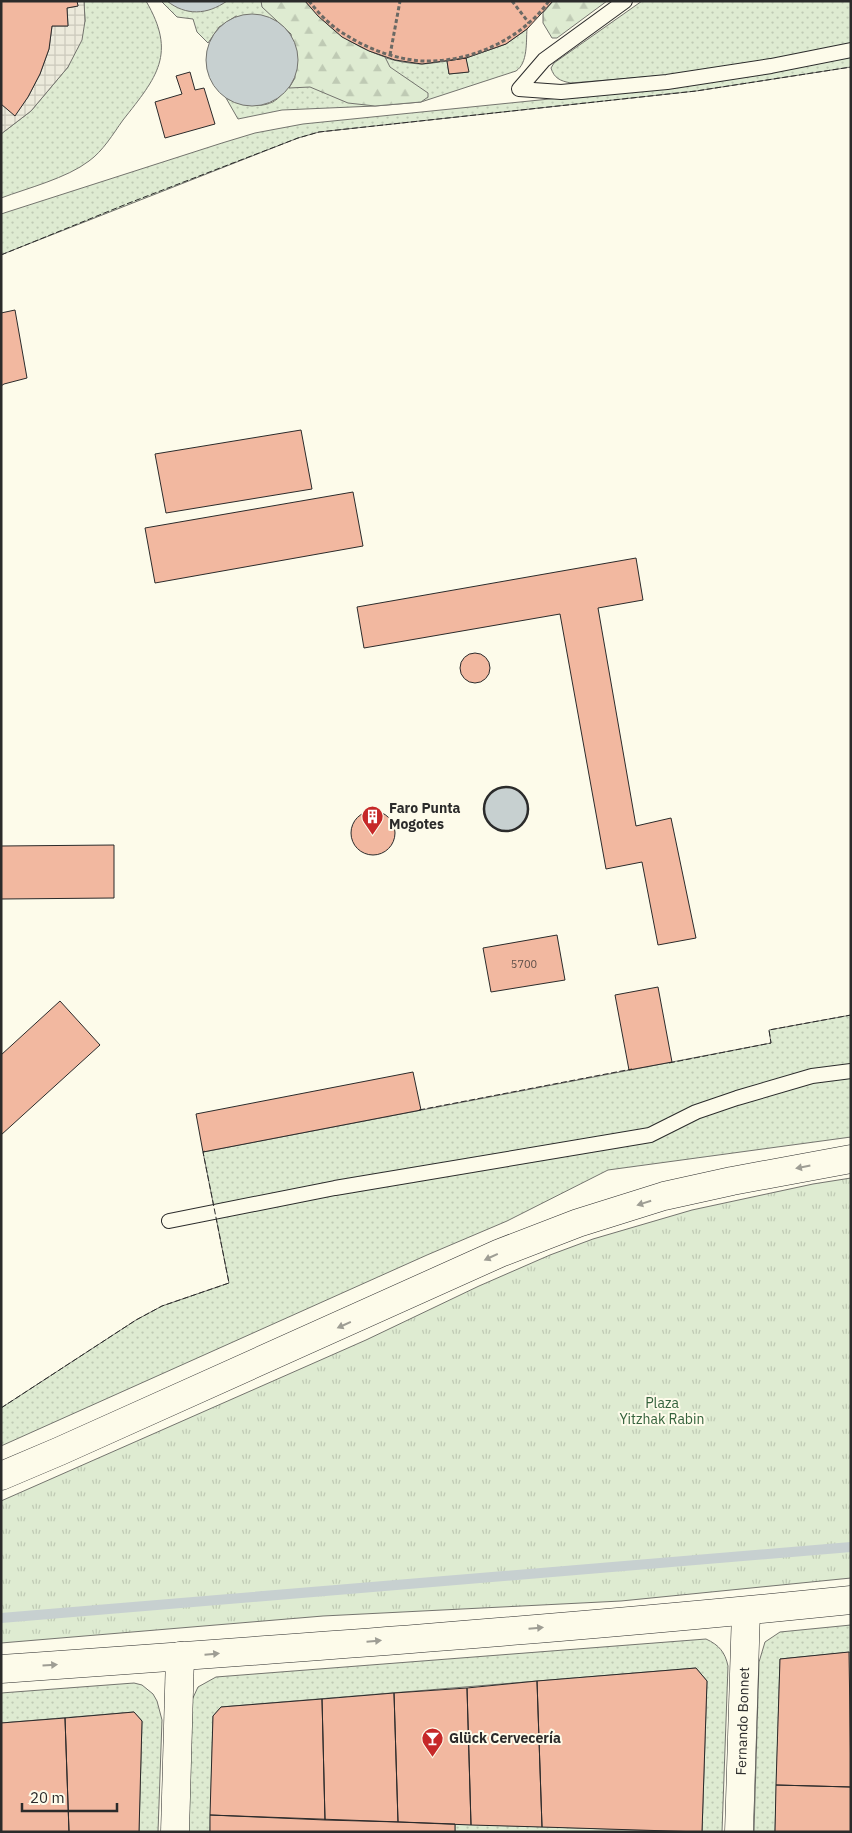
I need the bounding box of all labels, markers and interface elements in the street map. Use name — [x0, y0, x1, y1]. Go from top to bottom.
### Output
place label: Faro Punta Mogotes — [389, 799, 461, 833]
building icon: Faro Punta Mogotes — [361, 804, 385, 835]
house number: 5700 — [511, 957, 537, 971]
one-way arrow — [794, 1164, 810, 1172]
one-way arrow — [637, 1199, 652, 1207]
one-way arrow — [484, 1254, 498, 1262]
one-way arrow — [336, 1320, 351, 1329]
park label: Plaza Yitzhak Rabin — [620, 1394, 704, 1428]
one-way arrow — [528, 1623, 544, 1631]
one-way arrow — [366, 1636, 382, 1644]
one-way arrow — [204, 1649, 220, 1657]
one-way arrow — [42, 1661, 58, 1669]
street label: Fernando Bonnet — [732, 1666, 753, 1776]
bar icon: Glück Cervecería — [421, 1726, 445, 1757]
place label: Glück Cervecería — [449, 1729, 561, 1747]
scale bar — [22, 1780, 118, 1812]
text: 20 m — [30, 1788, 65, 1807]

